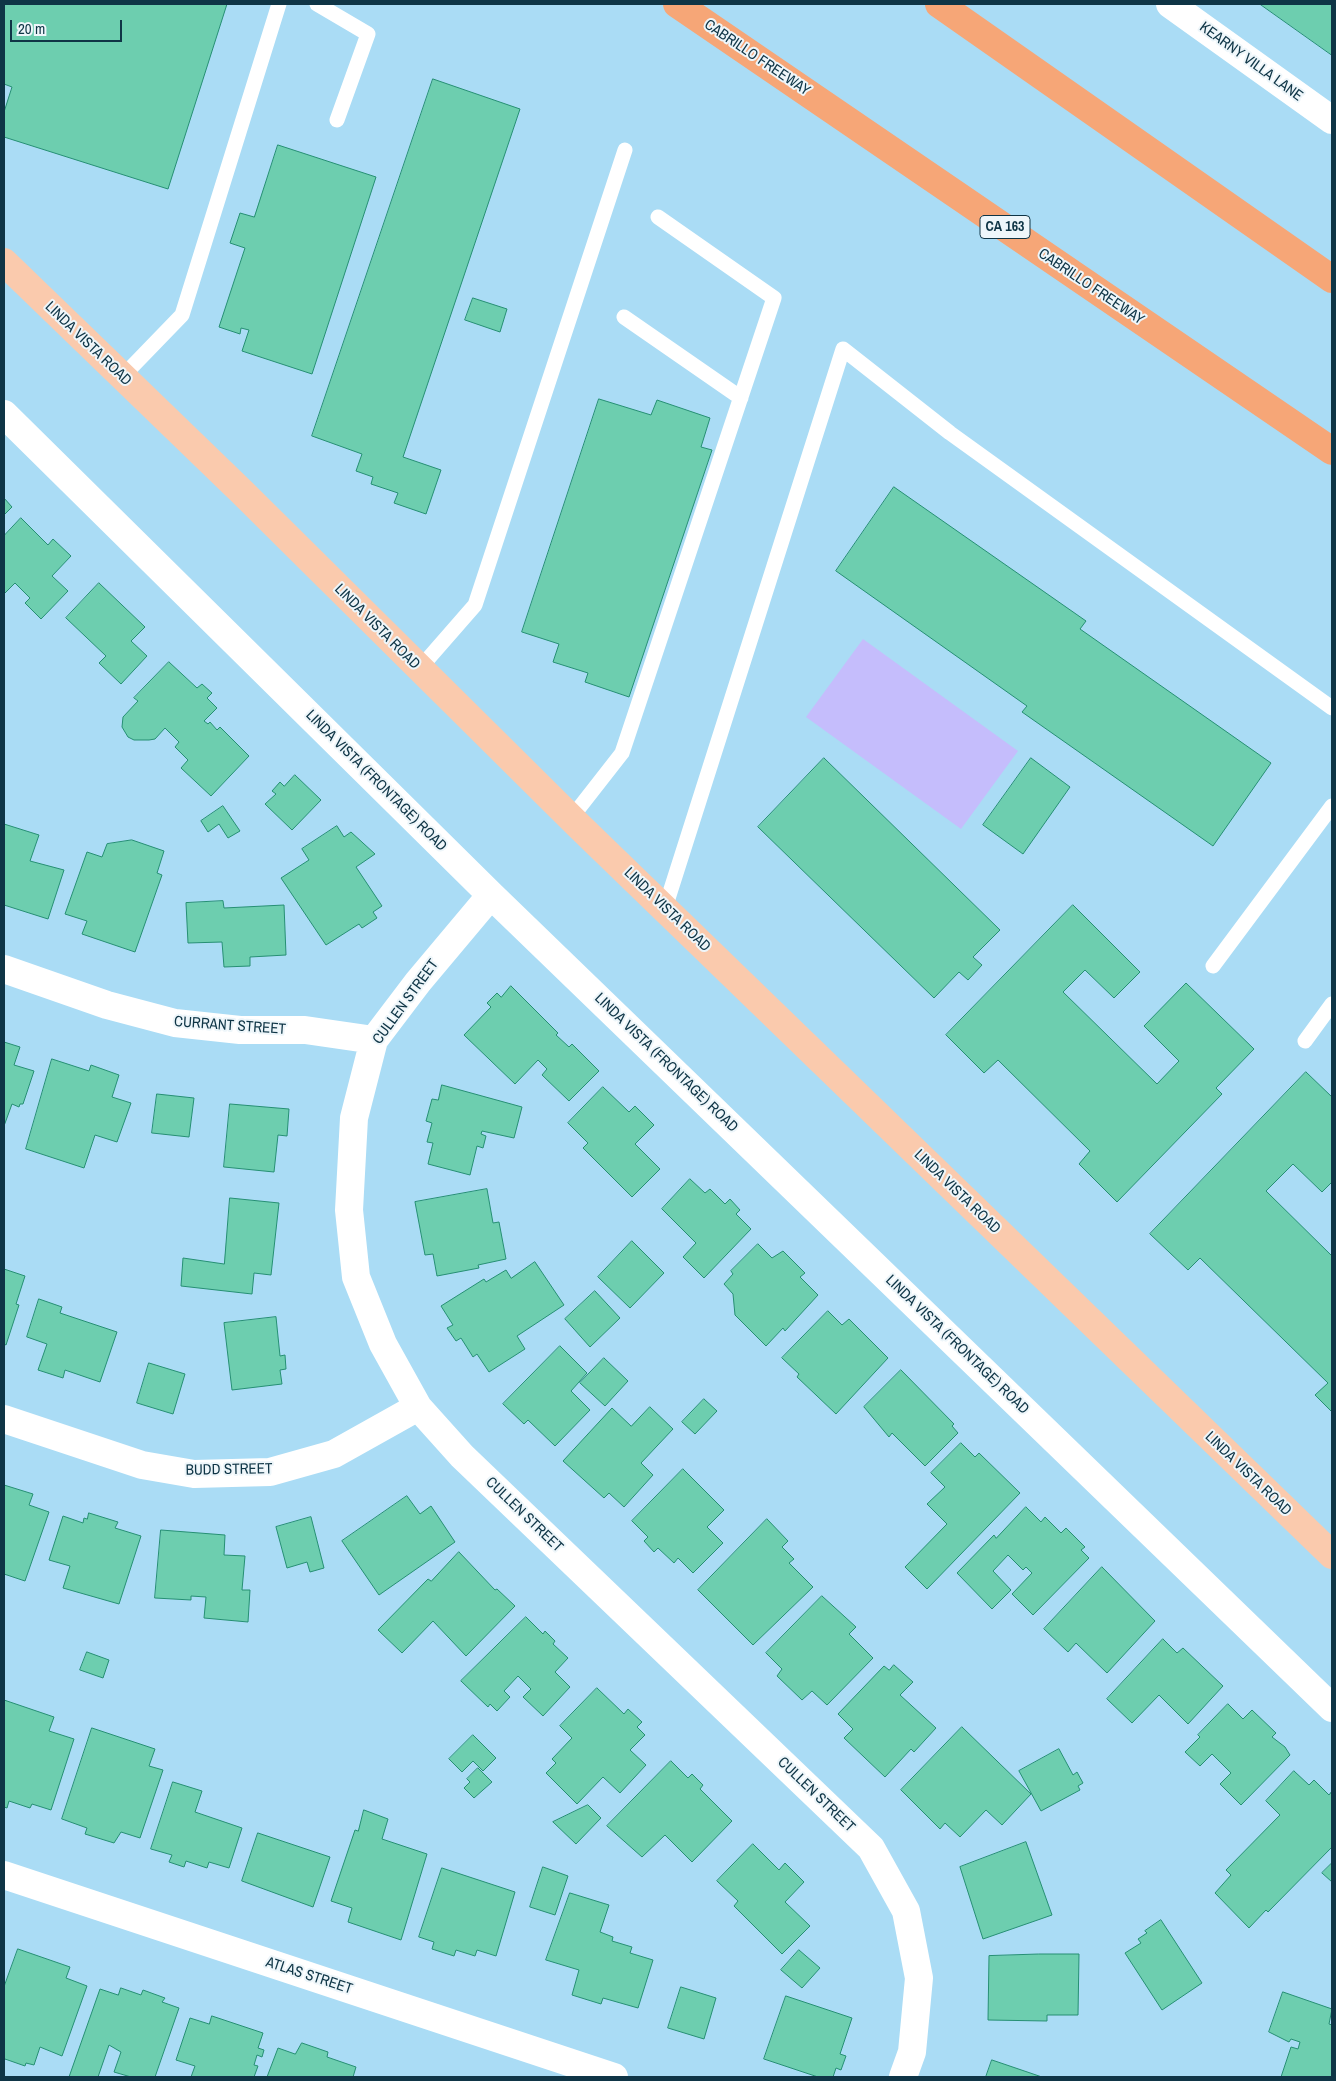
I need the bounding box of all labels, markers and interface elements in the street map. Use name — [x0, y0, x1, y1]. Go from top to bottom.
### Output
scale bar — [12, 10, 125, 42]
street label: CABRILLO FREEWAY — [701, 16, 813, 100]
text: 20 m — [18, 18, 45, 39]
street label: KEARNY VILLA LANE — [1196, 19, 1306, 105]
road number: CA 163 — [980, 216, 1030, 238]
street label: CABRILLO FREEWAY — [1035, 245, 1147, 329]
street label: LINDA VISTA ROAD — [41, 298, 135, 390]
street label: LINDA VISTA ROAD — [331, 581, 423, 673]
street label: LINDA VISTA (FRONTAGE) ROAD — [302, 707, 450, 855]
street label: LINDA VISTA ROAD — [620, 864, 714, 956]
street label: CULLEN STREET — [369, 956, 443, 1048]
street label: LINDA VISTA (FRONTAGE) ROAD — [591, 990, 741, 1136]
street label: CURRANT STREET — [173, 1013, 287, 1039]
street label: LINDA VISTA ROAD — [910, 1146, 1004, 1238]
street label: LINDA VISTA (FRONTAGE) ROAD — [882, 1272, 1032, 1418]
street label: LINDA VISTA ROAD — [1201, 1428, 1295, 1520]
street label: BUDD STREET — [185, 1460, 273, 1480]
street label: CULLEN STREET — [482, 1474, 566, 1556]
street label: CULLEN STREET — [774, 1754, 858, 1836]
street label: ATLAS STREET — [263, 1954, 355, 1998]

